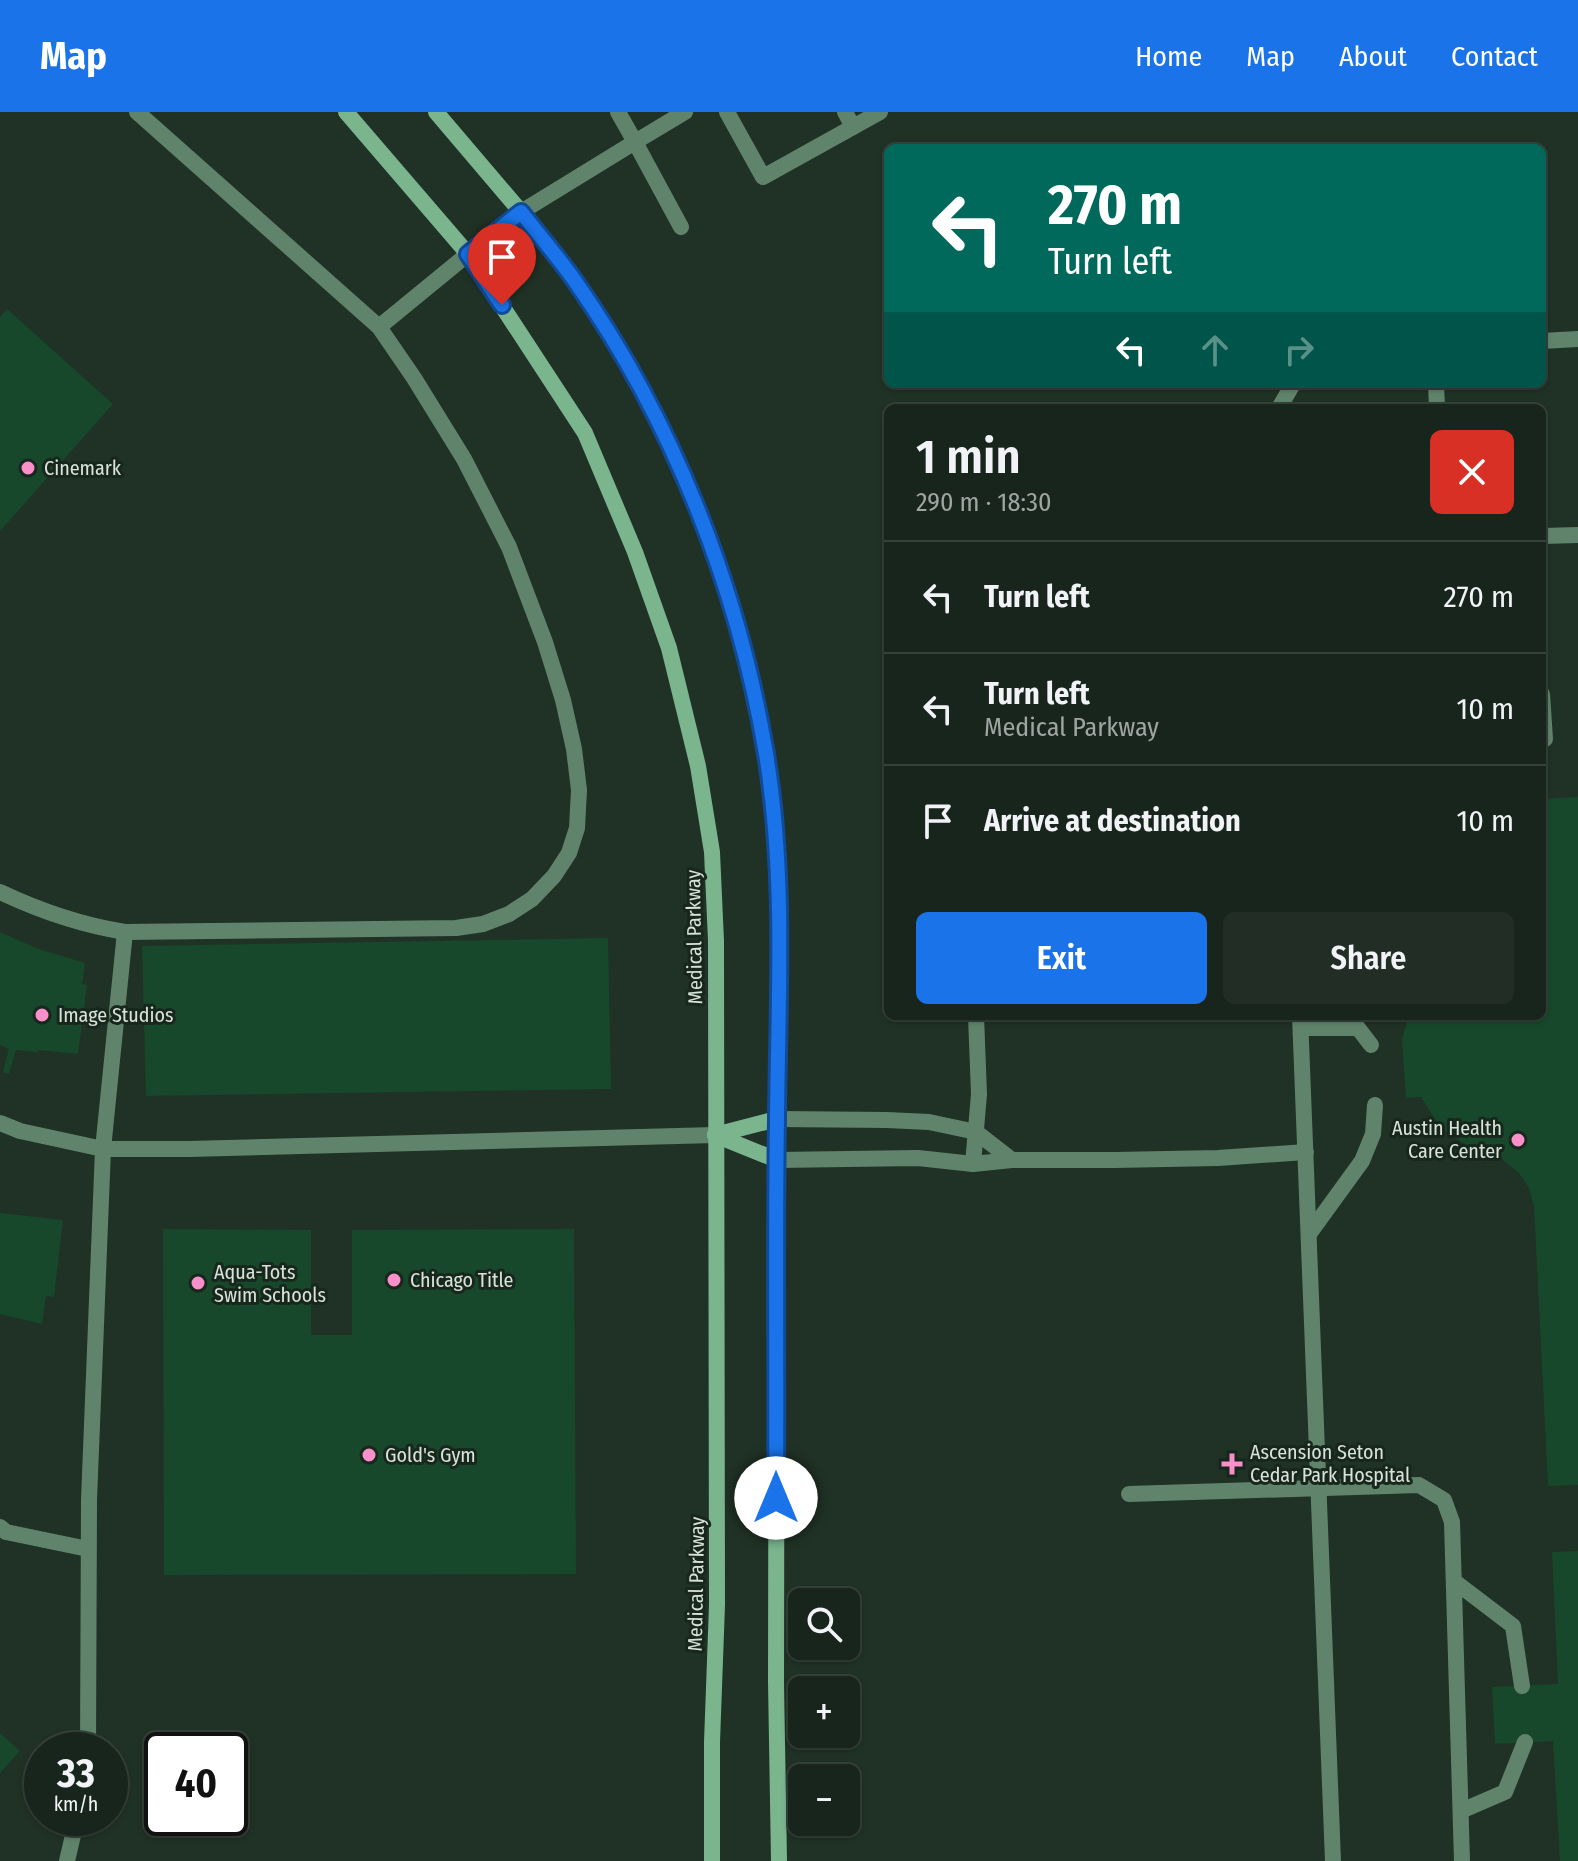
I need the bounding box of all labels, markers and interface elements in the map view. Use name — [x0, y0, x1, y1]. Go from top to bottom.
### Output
text: Map — [40, 33, 107, 79]
text: Home — [1135, 40, 1202, 73]
text: Map — [1246, 40, 1295, 73]
text: About — [1339, 40, 1407, 73]
text: Contact — [1451, 40, 1538, 73]
text: 270 m — [1048, 172, 1182, 239]
icon: left — [916, 176, 1020, 280]
pin — [468, 223, 536, 305]
icon: arrive — [480, 235, 524, 279]
text: Turn left — [1048, 240, 1172, 284]
icon: left — [1109, 328, 1153, 372]
icon: ahead — [1193, 328, 1237, 372]
icon: right — [1277, 328, 1321, 372]
text: 1 min — [916, 428, 1021, 486]
button: close — [1430, 430, 1514, 514]
place label: Cinemark — [44, 456, 122, 480]
marker: Cinemark — [19, 459, 37, 477]
text: 290 m · 18:30 — [916, 487, 1051, 518]
icon: left — [916, 575, 960, 619]
text: Turn left — [984, 579, 1090, 615]
text: 270 m — [1443, 579, 1514, 615]
text: Turn left — [984, 676, 1090, 712]
icon: left — [916, 687, 960, 731]
text: 10 m — [1457, 691, 1514, 727]
text: Medical Parkway — [984, 712, 1159, 743]
icon: arrive — [916, 799, 960, 843]
text: Arrive at destination — [984, 803, 1241, 839]
text: 10 m — [1457, 803, 1514, 839]
street label: Medical Parkway — [681, 869, 707, 1004]
button: Exit — [916, 912, 1207, 1004]
button: Share — [1223, 912, 1514, 1004]
place label: Image Studios — [58, 1003, 174, 1027]
marker: Image Studios — [33, 1006, 51, 1024]
place label: Austin Health Care Center — [1392, 1116, 1502, 1163]
marker: Austin Health Care Center — [1509, 1131, 1527, 1149]
place label: Aqua-Tots Swim Schools — [214, 1260, 326, 1307]
place label: Chicago Title — [410, 1268, 514, 1292]
marker: Chicago Title — [385, 1271, 403, 1289]
marker: Aqua-Tots Swim Schools — [189, 1274, 207, 1292]
place label: Ascension Seton Cedar Park Hospital — [1250, 1440, 1410, 1487]
place label: Gold's Gym — [385, 1443, 476, 1467]
marker: Gold's Gym — [360, 1446, 378, 1464]
marker: Ascension Seton Cedar Park Hospital — [1221, 1453, 1243, 1475]
position arrow — [734, 1456, 818, 1540]
street label: Medical Parkway — [683, 1516, 709, 1651]
map controls — [788, 1588, 860, 1836]
button: search — [788, 1588, 860, 1660]
button: + — [788, 1676, 860, 1748]
speed limit sign: 40 — [144, 1732, 248, 1836]
text: 33 — [57, 1750, 95, 1798]
button: − — [788, 1764, 860, 1836]
text: km/h — [54, 1792, 98, 1816]

